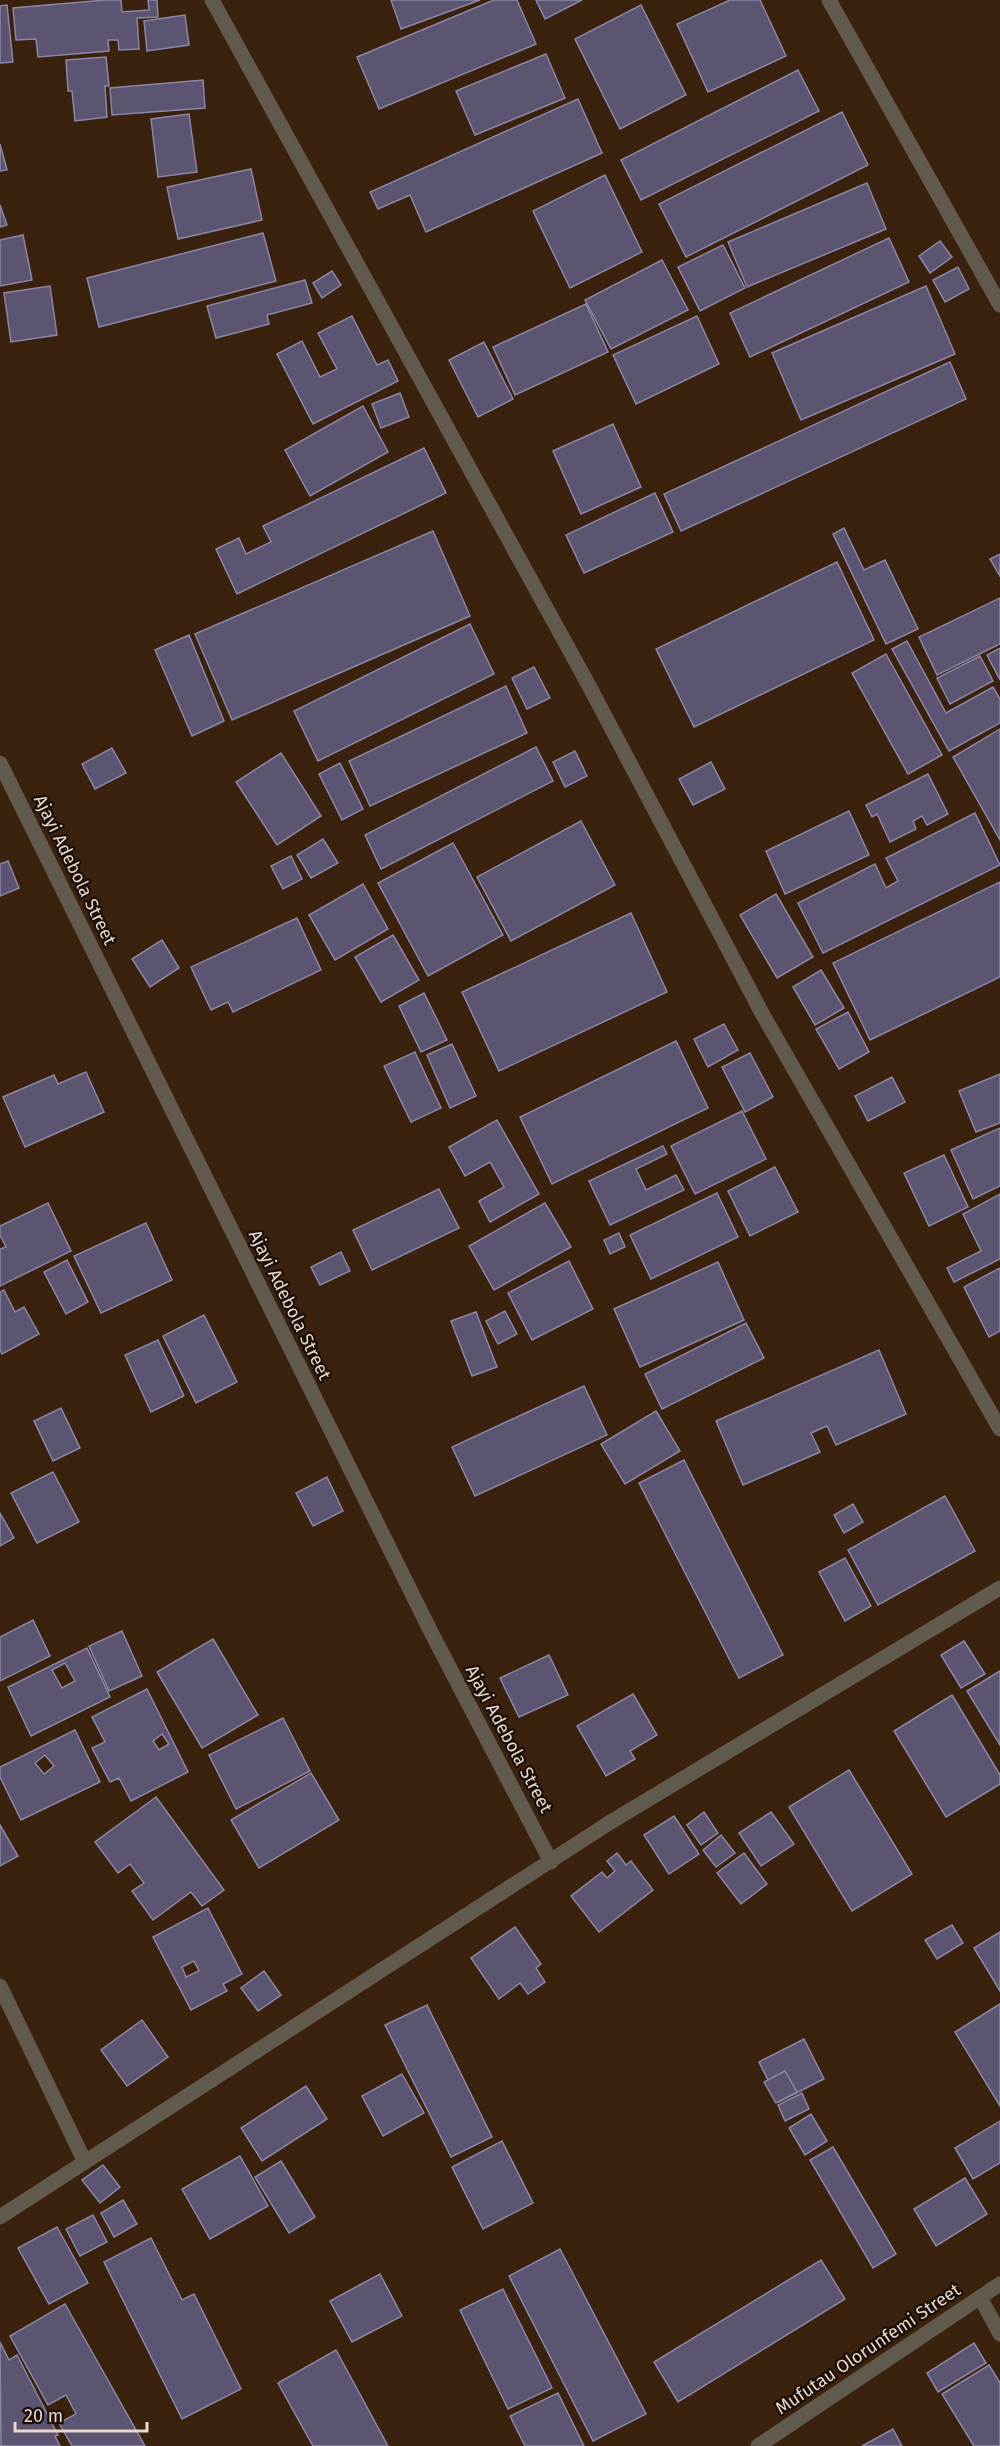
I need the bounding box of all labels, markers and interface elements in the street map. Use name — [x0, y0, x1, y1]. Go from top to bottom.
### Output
street label: Ajayi Adebola Street — [29, 791, 121, 949]
street label: Ajayi Adebola Street — [244, 1226, 336, 1384]
street label: Ajayi Adebola Street — [461, 1661, 558, 1817]
street label: Mufutau Olorunfemi Street — [771, 2279, 965, 2419]
scale bar — [15, 2395, 147, 2433]
text: 20 m — [24, 2405, 63, 2427]

